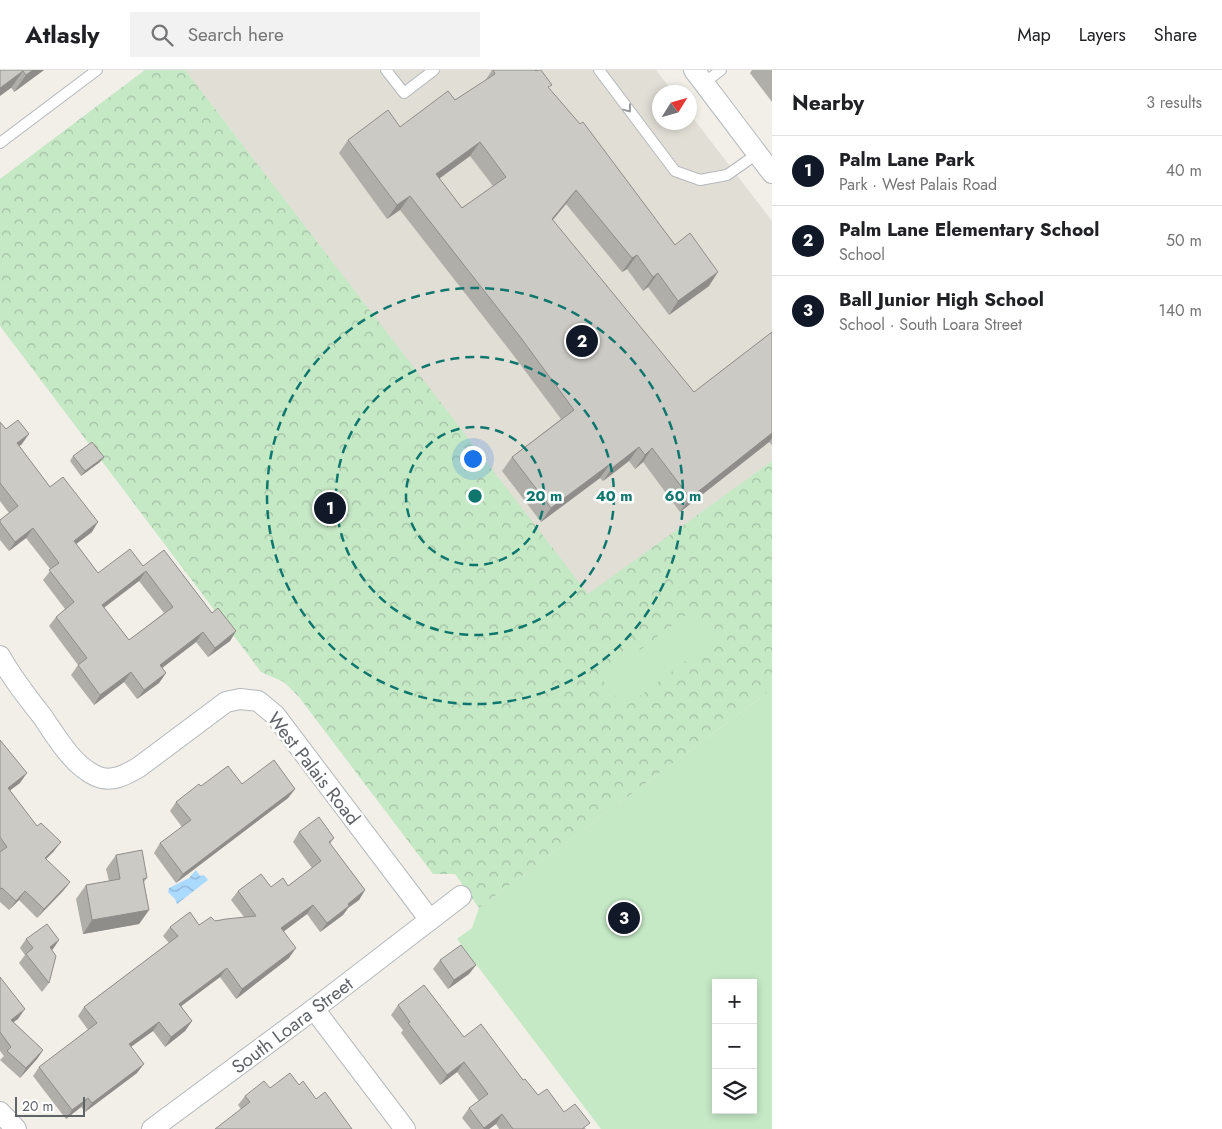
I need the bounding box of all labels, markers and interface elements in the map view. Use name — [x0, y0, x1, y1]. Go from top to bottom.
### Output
search box — [130, 12, 480, 57]
text: Atlasly — [25, 17, 100, 52]
icon: search — [148, 21, 176, 49]
text: Search here — [188, 21, 284, 48]
text: Map — [1017, 22, 1051, 48]
text: Layers — [1079, 22, 1126, 48]
text: Share — [1154, 22, 1197, 48]
north arrow — [652, 85, 697, 130]
text: Nearby — [792, 88, 864, 118]
text: 3 results — [1146, 91, 1202, 114]
one-way arrow — [623, 103, 631, 112]
text: Palm Lane Park — [839, 146, 975, 173]
text: 1 — [804, 159, 812, 182]
text: 40 m — [1166, 159, 1202, 182]
text: Park · West Palais Road — [839, 173, 997, 196]
text: Palm Lane Elementary School — [839, 216, 1099, 243]
text: 2 — [803, 229, 813, 252]
text: 50 m — [1166, 229, 1202, 252]
text: School — [839, 243, 885, 266]
text: Ball Junior High School — [839, 286, 1044, 313]
text: 3 — [803, 299, 813, 322]
text: 140 m — [1159, 299, 1202, 322]
text: School · South Loara Street — [839, 313, 1022, 336]
pin: 2 — [566, 322, 598, 360]
your location — [460, 446, 486, 472]
text: 20 m — [526, 485, 562, 507]
text: 40 m — [595, 485, 633, 507]
text: 60 m — [665, 485, 701, 507]
centre of rings — [466, 487, 484, 505]
pin: 1 — [314, 489, 346, 527]
street label: West Palais Road — [261, 706, 366, 831]
pin: 3 — [608, 899, 640, 937]
street label: South Loara Street — [226, 970, 359, 1080]
map controls — [712, 979, 757, 1114]
button: + — [712, 979, 757, 1024]
button: − — [712, 1024, 757, 1069]
button: layers — [712, 1069, 757, 1114]
scale bar — [15, 1094, 85, 1117]
text: 20 m — [22, 1096, 54, 1116]

